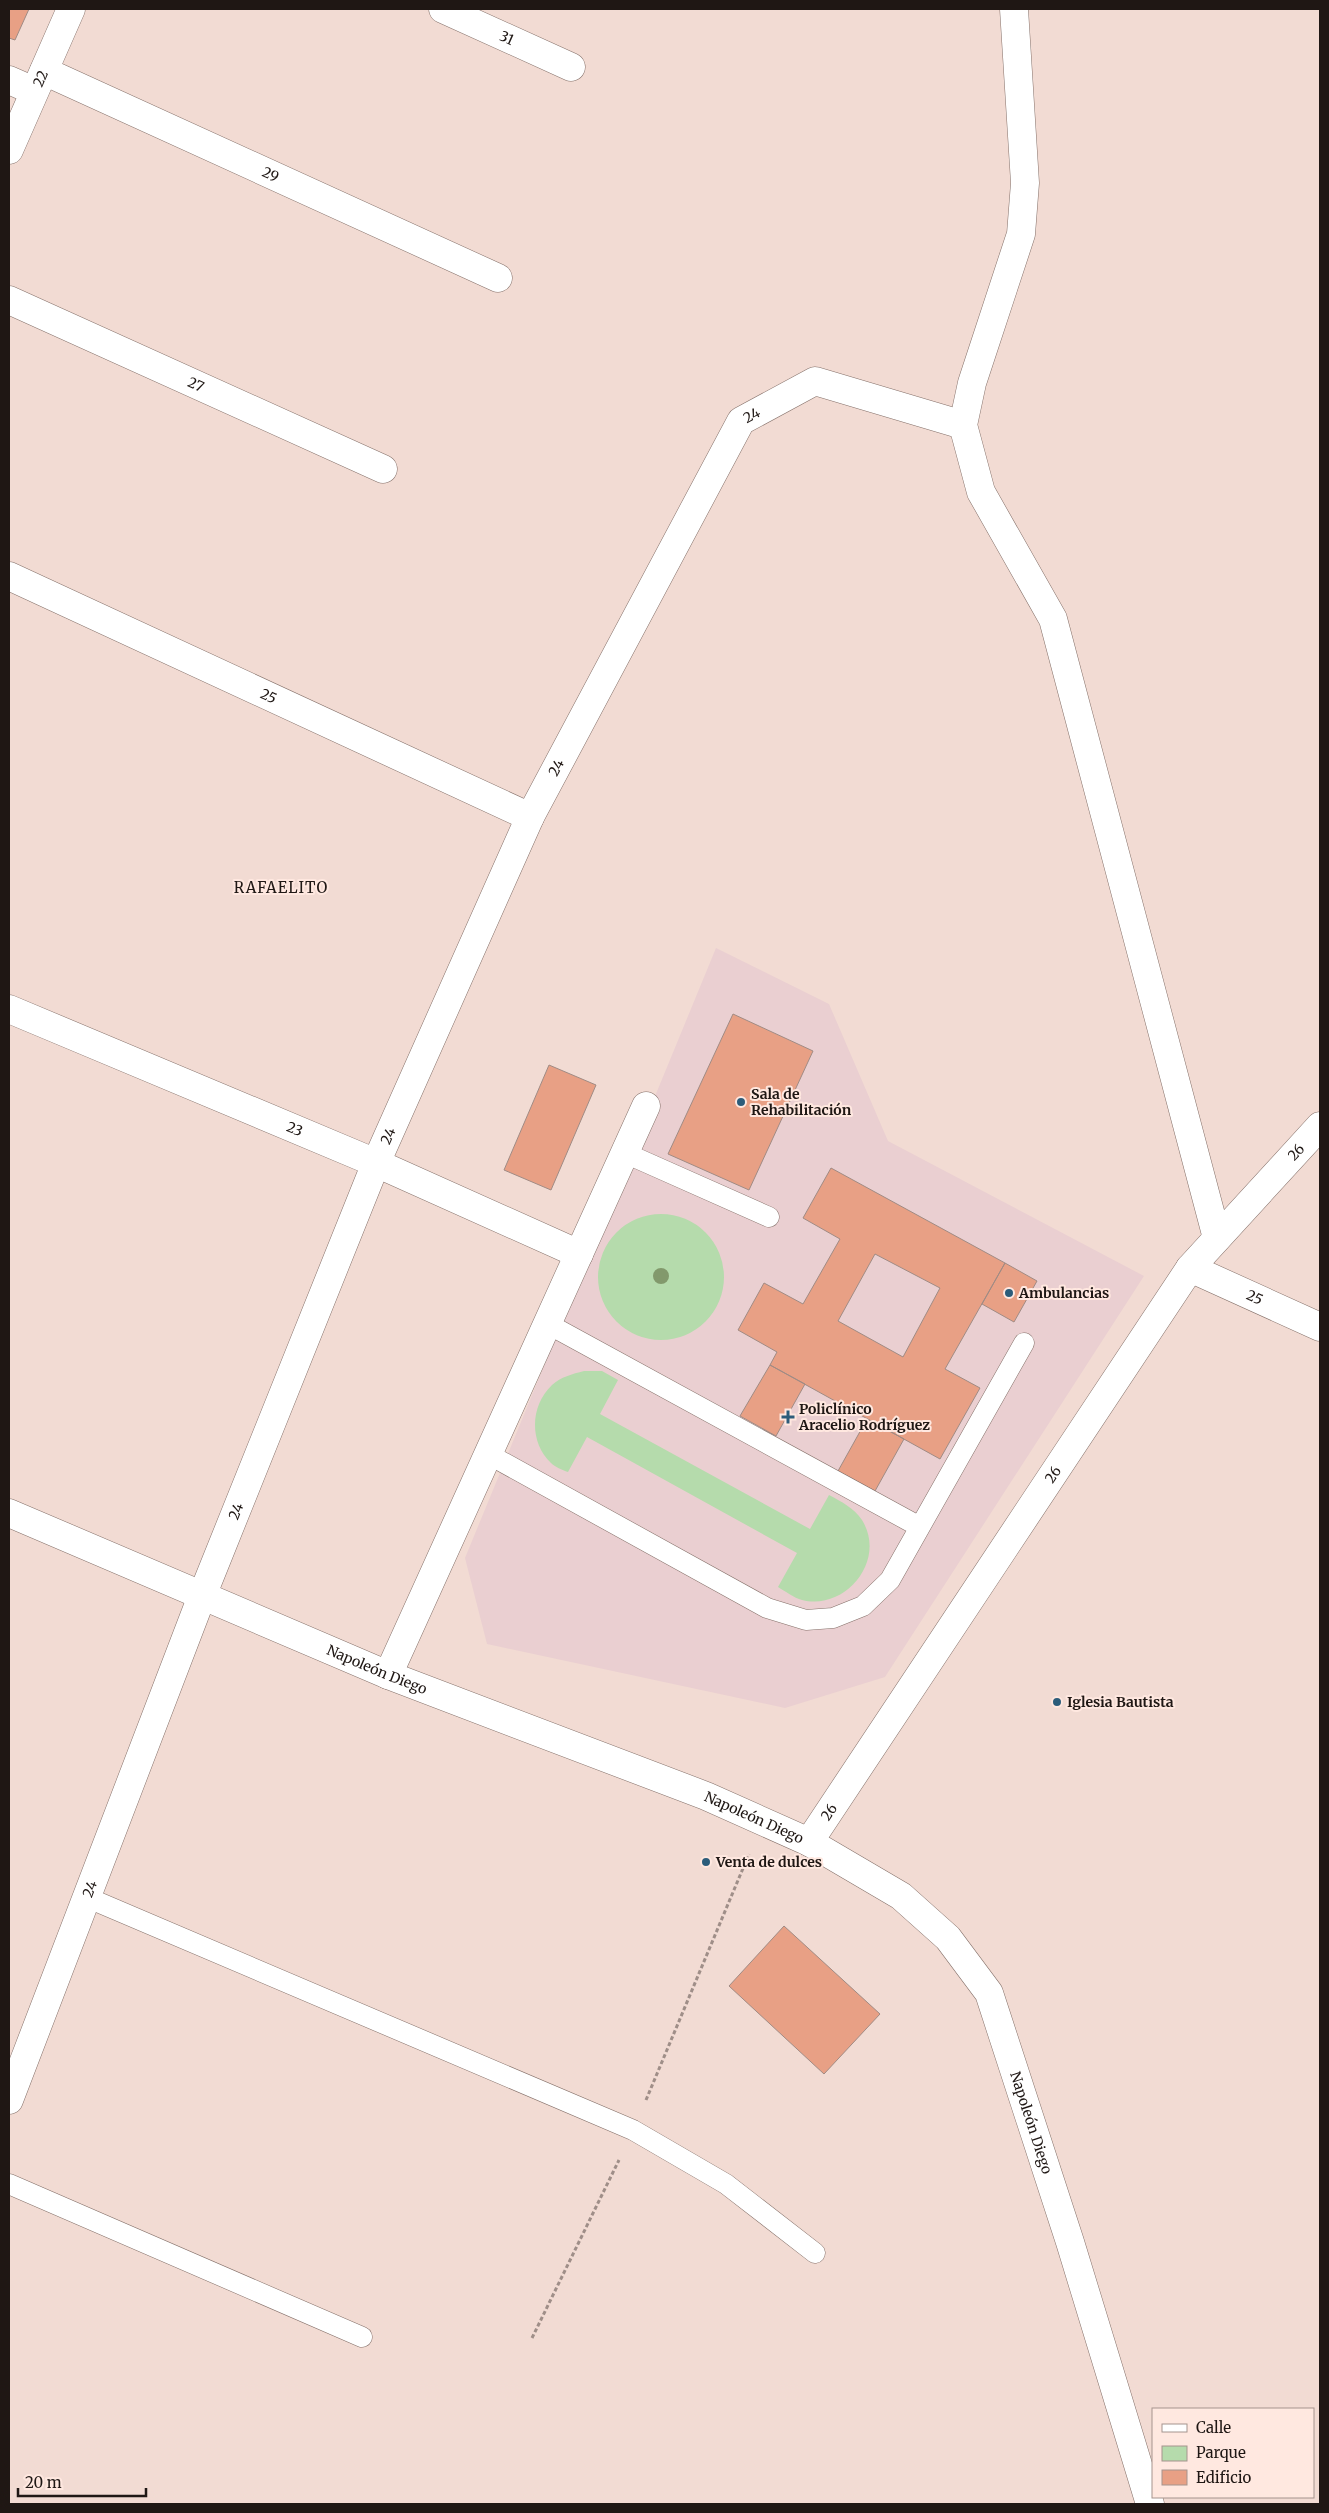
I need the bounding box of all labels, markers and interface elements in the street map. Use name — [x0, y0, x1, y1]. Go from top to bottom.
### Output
street label: 31 — [497, 27, 517, 49]
street label: 22 — [29, 67, 52, 90]
street label: 29 — [259, 163, 282, 186]
street label: 27 — [185, 373, 207, 396]
street label: 24 — [740, 403, 764, 427]
street label: 25 — [258, 685, 280, 708]
street label: 24 — [544, 756, 568, 779]
district label: RAFAELITO — [234, 878, 328, 897]
place label: Sala de Rehabilitación — [751, 1085, 852, 1119]
marker: Sala de Rehabilitación — [735, 1096, 747, 1108]
street label: 23 — [284, 1118, 306, 1140]
street label: 24 — [376, 1124, 400, 1147]
street label: 26 — [1284, 1140, 1308, 1164]
place label: Ambulancias — [1018, 1284, 1109, 1302]
street label: 25 — [1244, 1286, 1266, 1309]
marker: Ambulancias — [1003, 1287, 1015, 1299]
place label: Policlínico Aracelio Rodríguez — [798, 1400, 930, 1434]
marker: Policlínico Aracelio Rodríguez — [781, 1410, 795, 1424]
street label: 26 — [1041, 1463, 1065, 1486]
street label: 24 — [225, 1500, 248, 1522]
street label: Napoleón Diego — [324, 1641, 430, 1698]
place label: Iglesia Bautista — [1067, 1693, 1174, 1711]
marker: Iglesia Bautista — [1051, 1696, 1063, 1708]
street label: Napoleón Diego — [702, 1787, 806, 1847]
street label: 26 — [817, 1800, 841, 1824]
place label: Venta de dulces — [715, 1853, 822, 1871]
marker: Venta de dulces — [700, 1856, 712, 1868]
street label: 24 — [78, 1878, 101, 1900]
street label: Napoleón Diego — [1006, 2069, 1056, 2176]
legend — [1152, 2408, 1314, 2498]
text: Calle — [1196, 2418, 1231, 2437]
text: Parque — [1196, 2443, 1246, 2462]
scale bar — [18, 2466, 145, 2498]
text: Edificio — [1196, 2468, 1252, 2487]
text: 20 m — [25, 2473, 62, 2492]

